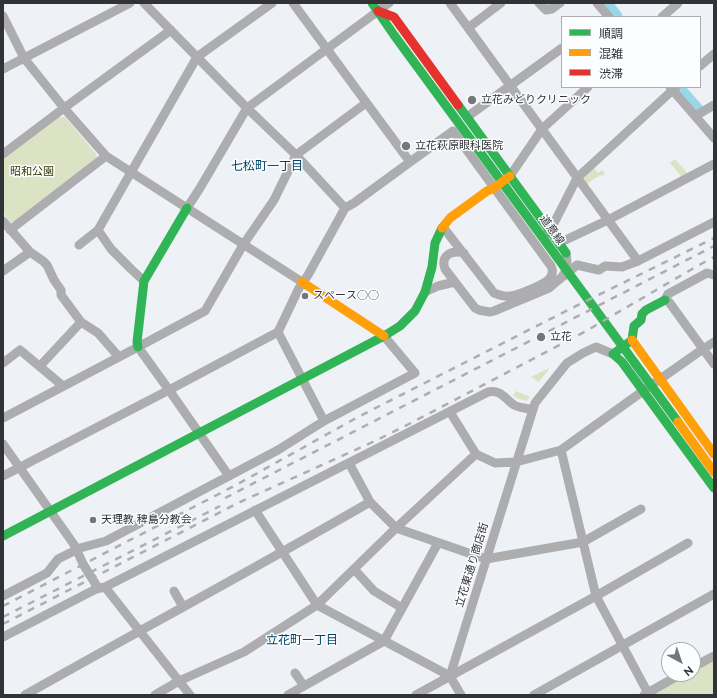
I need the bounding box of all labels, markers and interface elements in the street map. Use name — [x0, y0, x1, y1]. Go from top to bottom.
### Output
legend — [561, 16, 701, 88]
text: 順調 — [599, 27, 623, 41]
text: 混雑 — [599, 47, 623, 61]
text: 渋滞 — [599, 67, 623, 81]
place label: 立花みどりクリニック — [481, 93, 591, 107]
marker: 立花みどりクリニック — [466, 94, 478, 106]
place label: 立花萩原眼科医院 — [415, 139, 503, 153]
marker: 立花萩原眼科医院 — [400, 140, 412, 152]
district label: 七松町一丁目 — [231, 159, 303, 173]
park label: 昭和公園 — [10, 165, 54, 179]
street label: 道意線 — [537, 213, 567, 247]
place label: スペース○○ — [313, 289, 379, 303]
marker: スペース○○ — [300, 291, 310, 301]
place label: 立花 — [550, 330, 572, 344]
marker: 立花 — [535, 331, 547, 343]
place label: 天理教 稗島分教会 — [101, 513, 192, 527]
marker: 天理教 稗島分教会 — [88, 515, 98, 525]
street label: 立花東通り商店街 — [453, 521, 491, 609]
district label: 立花町一丁目 — [266, 633, 338, 647]
north arrow — [661, 642, 701, 682]
text: N — [681, 663, 696, 678]

